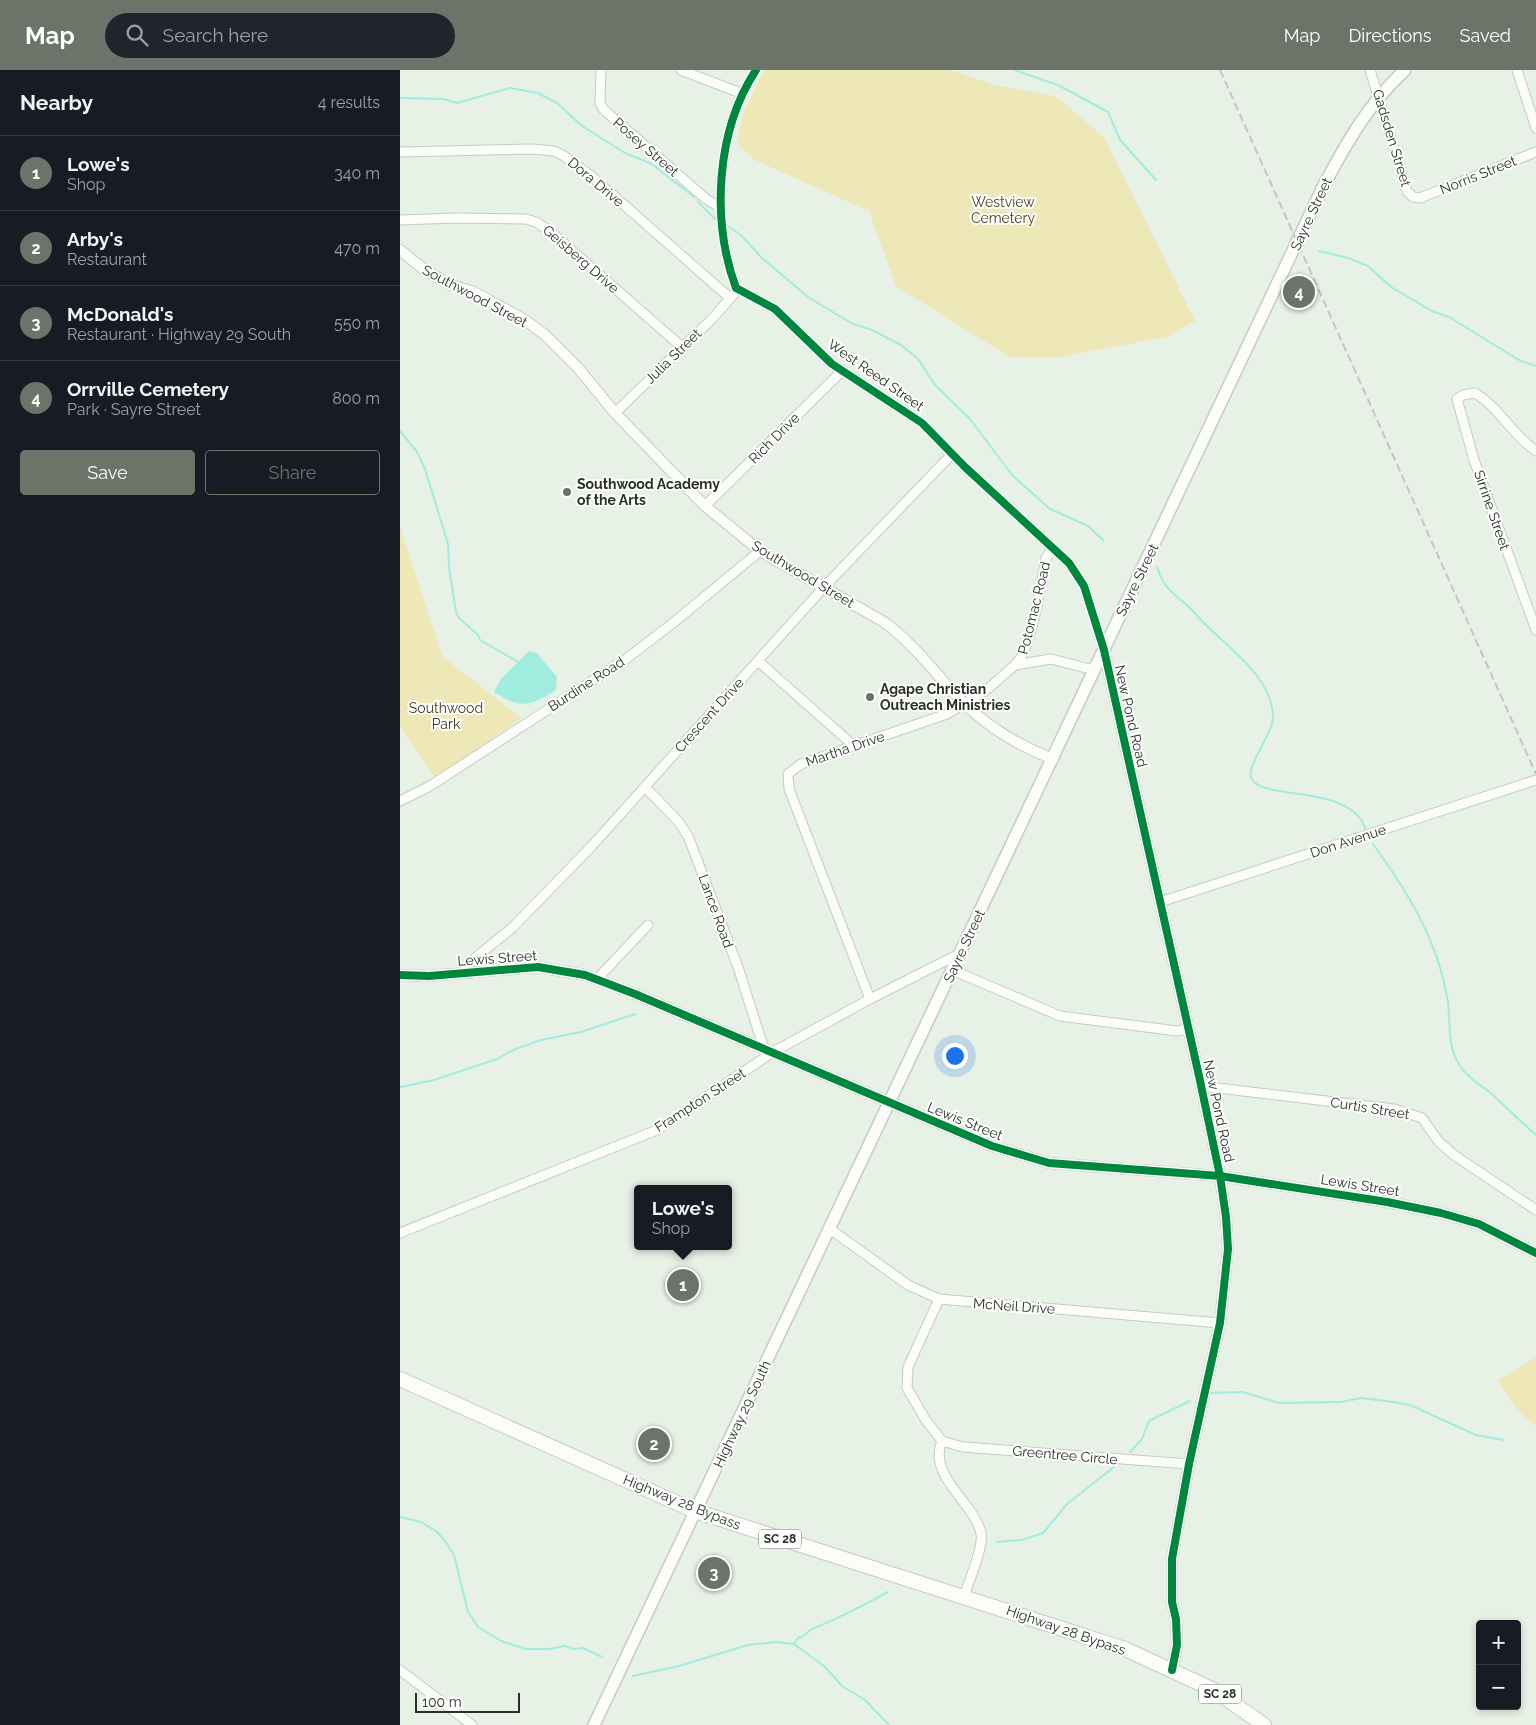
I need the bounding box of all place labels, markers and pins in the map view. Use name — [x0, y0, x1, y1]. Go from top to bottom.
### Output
pin: 4 — [1283, 273, 1315, 311]
place label: Southwood Academy of the Arts — [577, 476, 720, 508]
marker: Southwood Academy of the Arts — [561, 486, 573, 498]
place label: Agape Christian Outreach Ministries — [880, 681, 1010, 713]
marker: Agape Christian Outreach Ministries — [864, 691, 876, 703]
pin: 1 — [667, 1266, 699, 1304]
pin: 2 — [638, 1425, 670, 1463]
pin: 3 — [698, 1554, 730, 1592]

